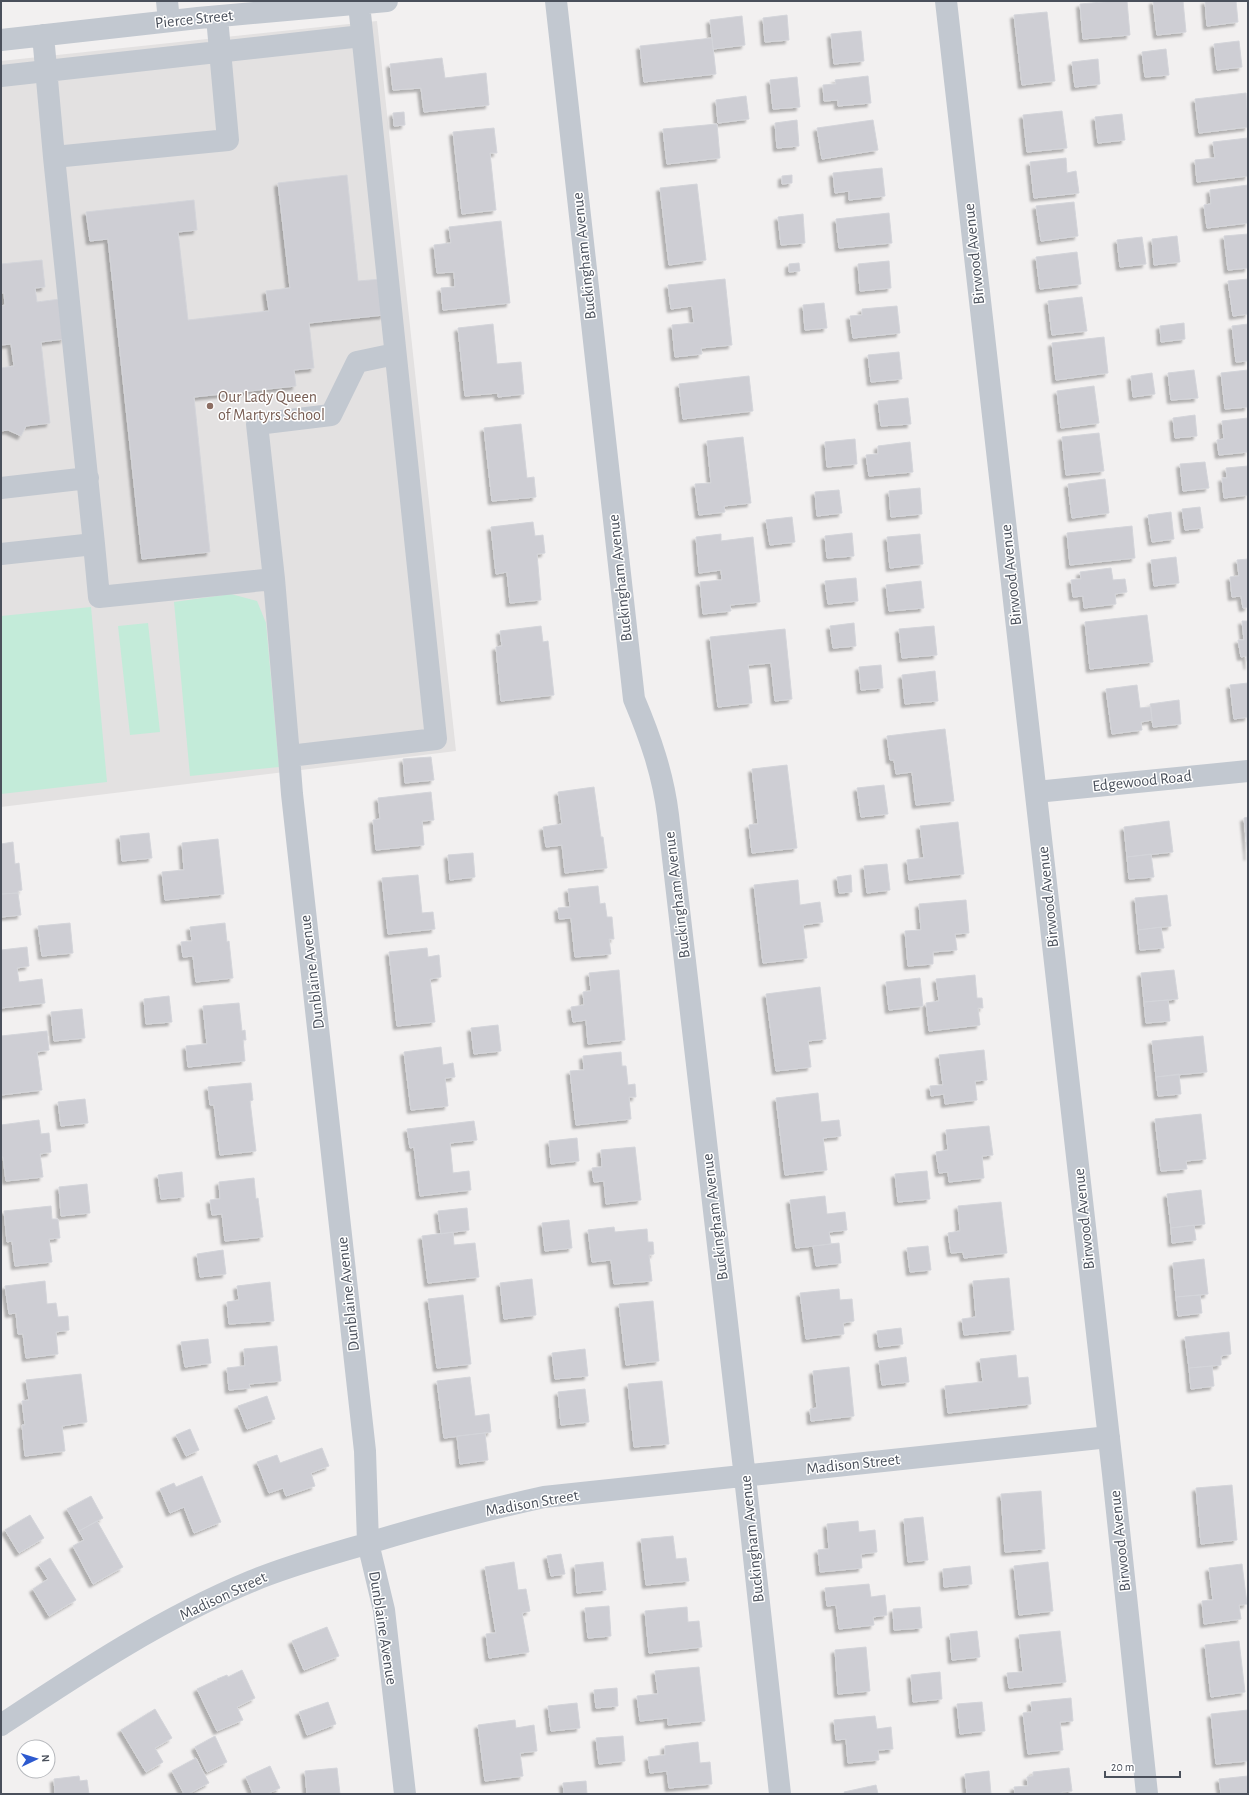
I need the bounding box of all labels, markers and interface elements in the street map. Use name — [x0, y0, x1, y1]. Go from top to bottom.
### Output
street label: Pierce Street — [154, 7, 234, 31]
street label: Buckingham Avenue — [569, 192, 599, 320]
street label: Birwood Avenue — [961, 203, 987, 305]
place label: Our Lady Queen of Martyrs School — [218, 389, 325, 424]
marker: Our Lady Queen of Martyrs School — [205, 401, 215, 411]
street label: Buckingham Avenue — [605, 514, 635, 642]
street label: Birwood Avenue — [998, 524, 1024, 626]
street label: Edgewood Road — [1092, 768, 1192, 794]
street label: Buckingham Avenue — [661, 831, 693, 959]
street label: Birwood Avenue — [1035, 846, 1061, 948]
street label: Dunblaine Avenue — [297, 914, 327, 1030]
street label: Buckingham Avenue — [699, 1153, 731, 1281]
street label: Birwood Avenue — [1071, 1168, 1097, 1270]
street label: Dunblaine Avenue — [334, 1236, 362, 1352]
street label: Madison Street — [805, 1451, 901, 1477]
street label: Buckingham Avenue — [737, 1475, 767, 1603]
street label: Madison Street — [484, 1487, 580, 1519]
street label: Birwood Avenue — [1107, 1490, 1133, 1592]
street label: Madison Street — [177, 1569, 269, 1623]
street label: Dunblaine Avenue — [366, 1570, 400, 1686]
north arrow — [16, 1739, 56, 1779]
scale bar — [1105, 1753, 1180, 1779]
text: N — [40, 1754, 51, 1763]
text: 20 m — [1111, 1761, 1134, 1773]

